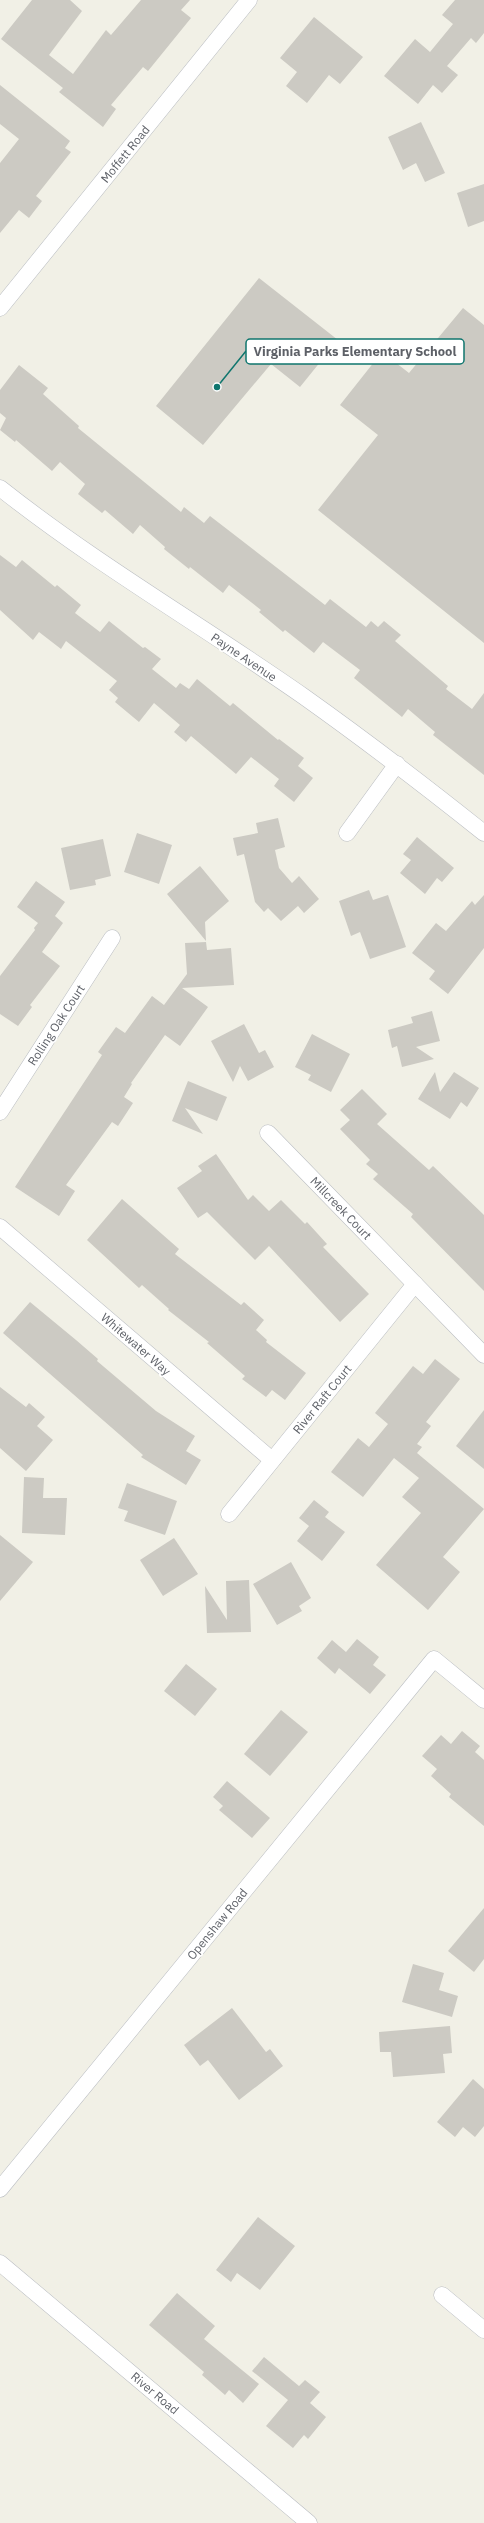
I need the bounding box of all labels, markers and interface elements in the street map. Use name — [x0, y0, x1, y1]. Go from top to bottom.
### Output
street label: Moffett Road — [97, 122, 153, 186]
callout: Virginia Parks Elementary School — [246, 339, 464, 364]
text: Virginia Parks Elementary School — [254, 343, 456, 360]
street label: Payne Avenue — [208, 630, 280, 685]
street label: Rolling Oak Court — [24, 982, 88, 1068]
street label: Millcreek Court — [307, 1173, 375, 1243]
street label: Whitewater Way — [98, 1310, 174, 1378]
street label: River Raft Court — [289, 1361, 355, 1437]
street label: Openshaw Road — [184, 1885, 250, 1963]
street label: River Road — [128, 2369, 182, 2417]

